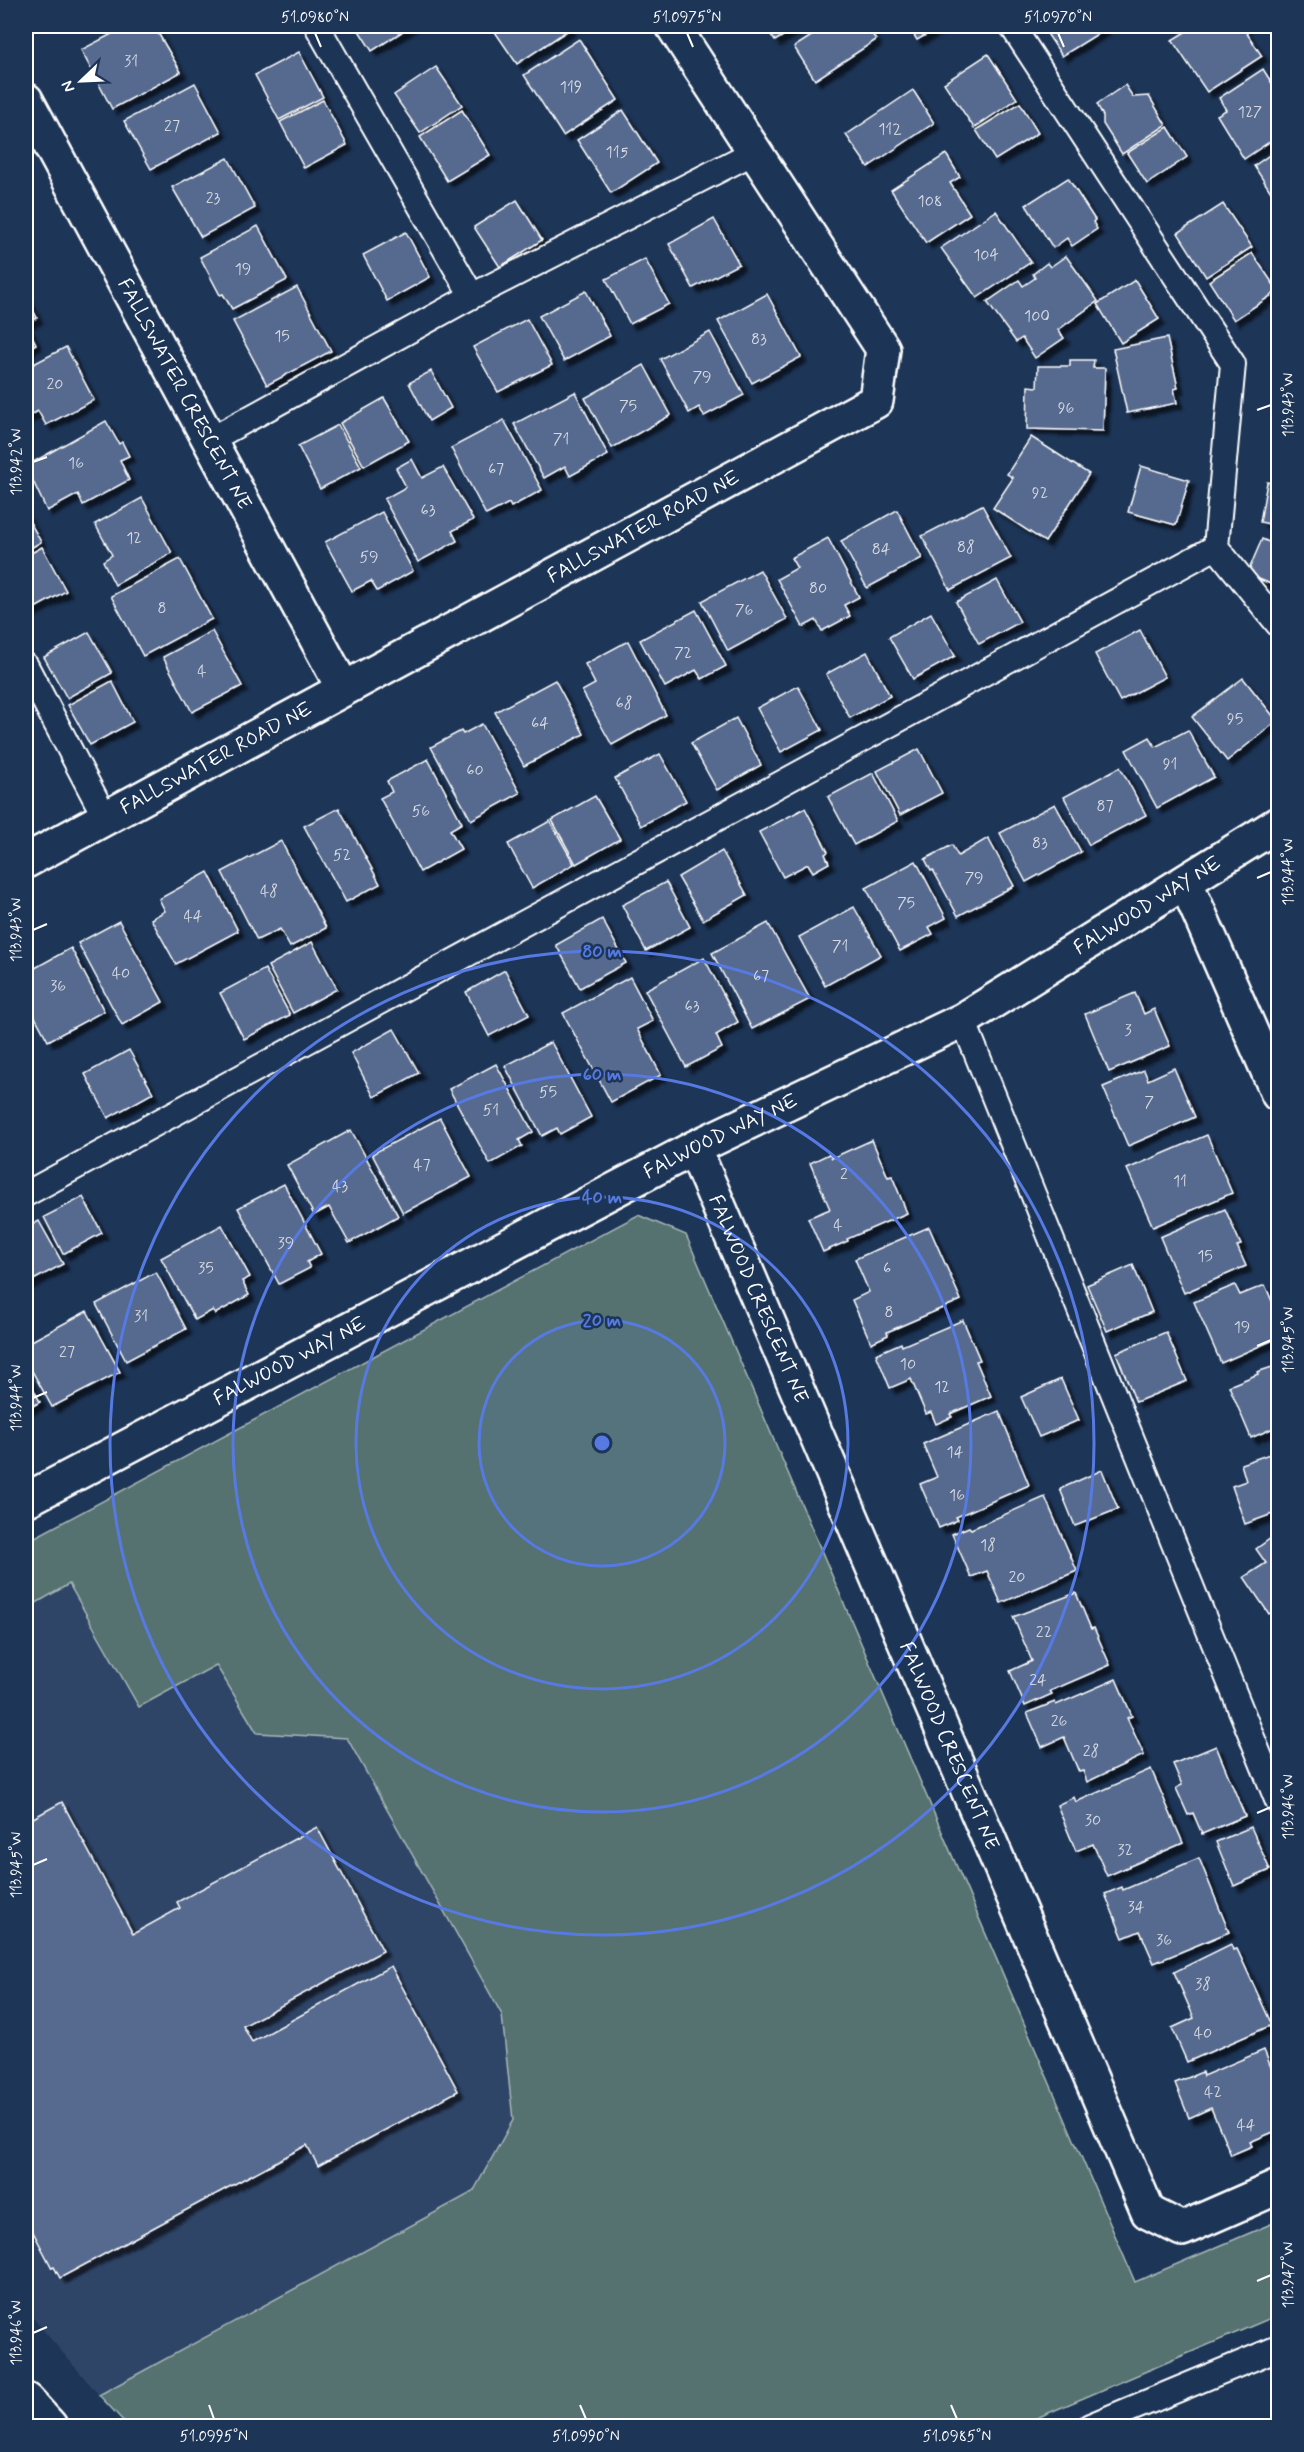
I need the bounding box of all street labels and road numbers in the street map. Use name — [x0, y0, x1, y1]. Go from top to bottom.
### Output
street label: FALLSWATER CRESCENT NE — [111, 274, 258, 514]
street label: FALLSWATER ROAD NE — [543, 464, 744, 590]
street label: FALLSWATER ROAD NE — [115, 695, 317, 821]
street label: FALWOOD WAY NE — [1069, 849, 1226, 961]
street label: FALWOOD WAY NE — [639, 1087, 802, 1186]
street label: FALWOOD CRESCENT NE — [702, 1191, 815, 1407]
street label: FALWOOD WAY NE — [209, 1310, 371, 1412]
street label: FALWOOD CRESCENT NE — [893, 1638, 1005, 1854]

